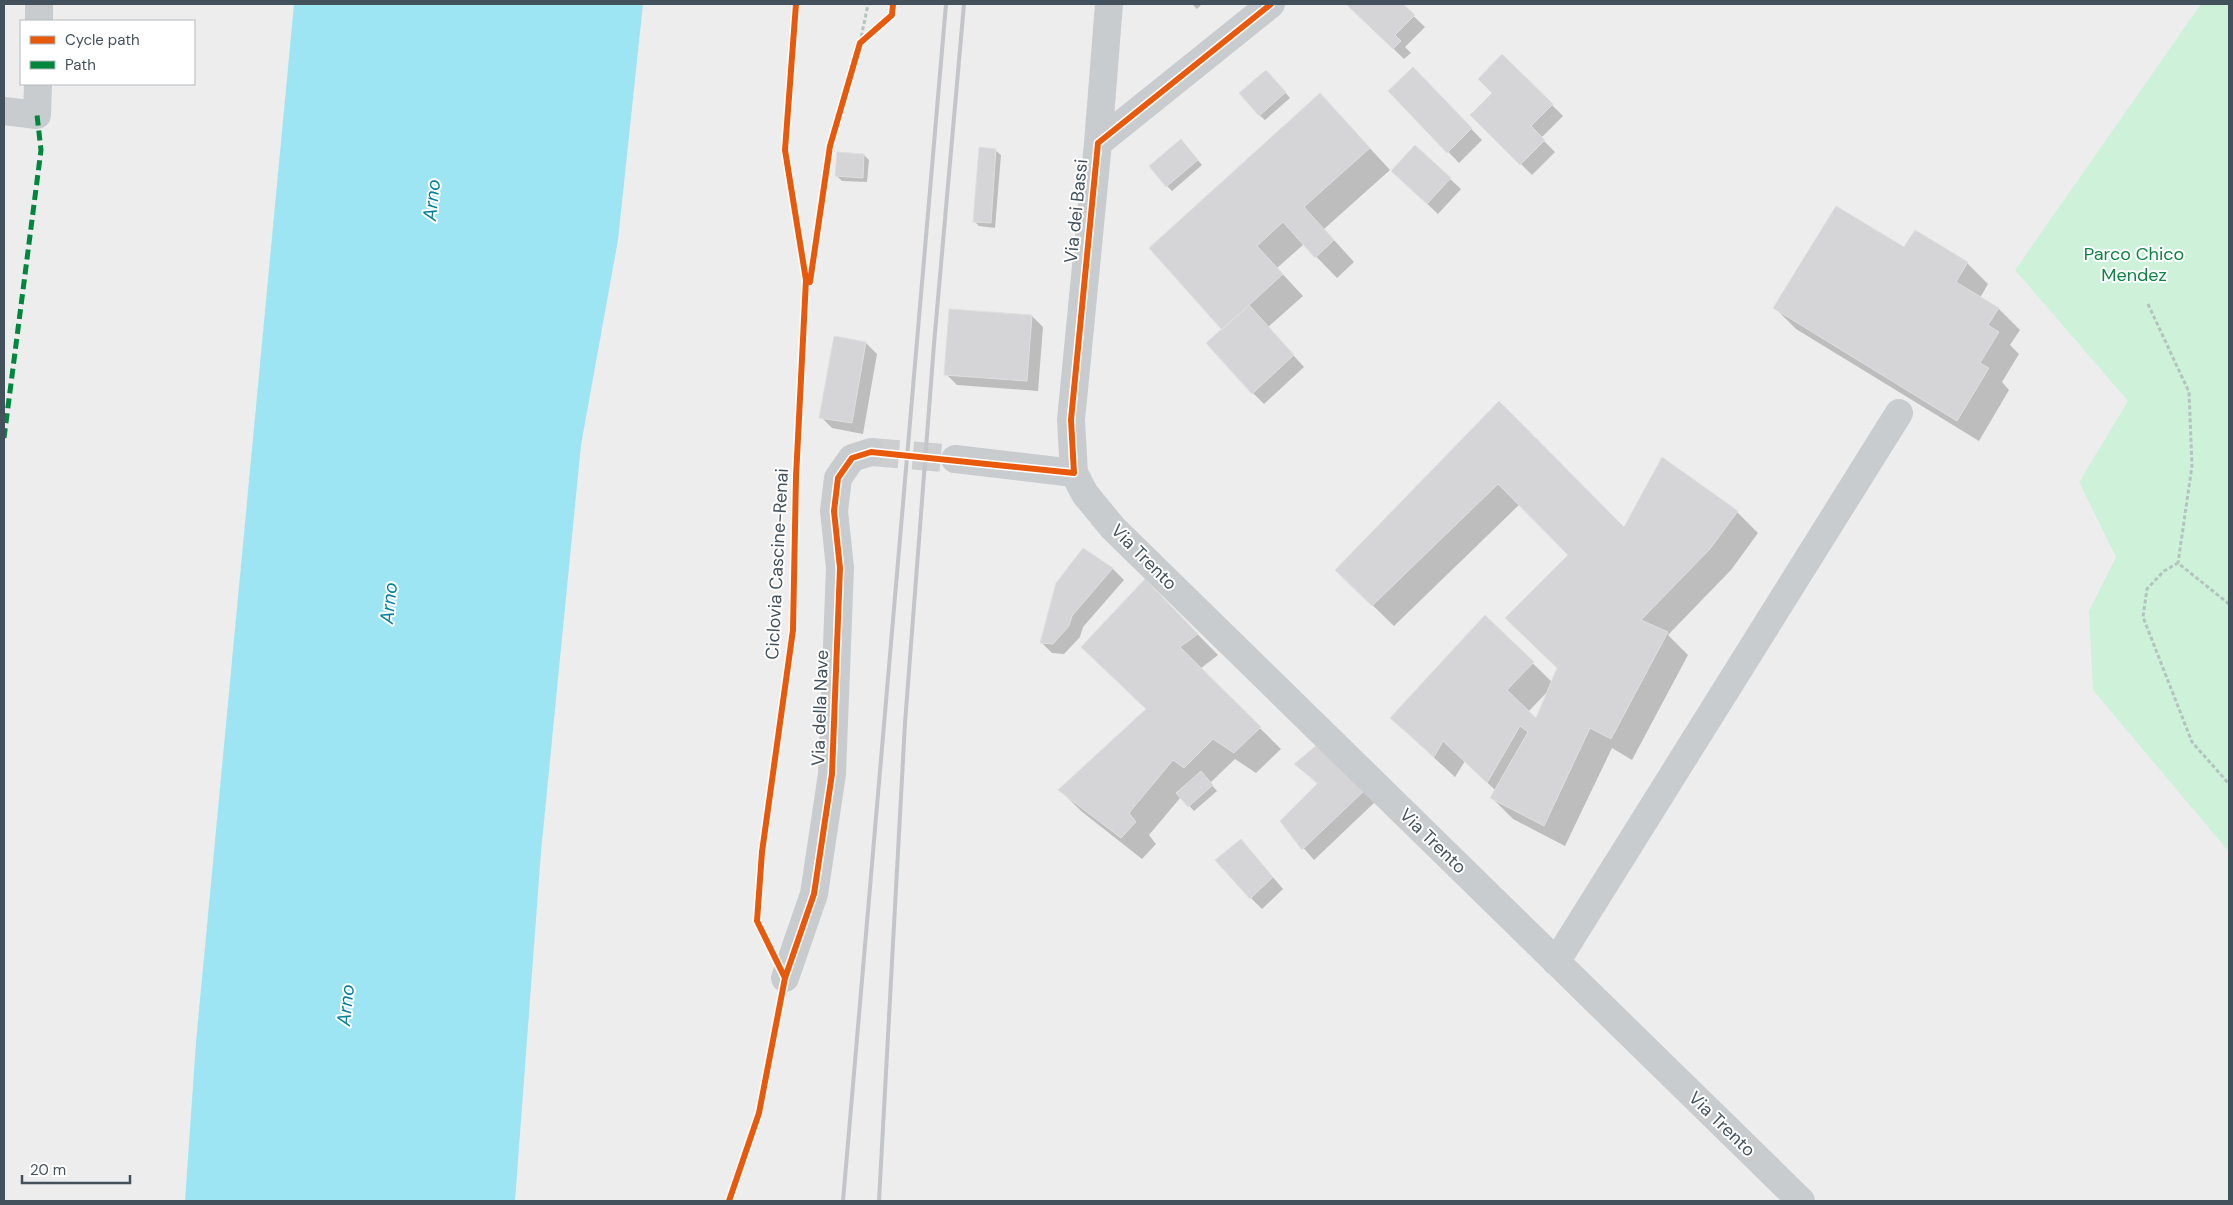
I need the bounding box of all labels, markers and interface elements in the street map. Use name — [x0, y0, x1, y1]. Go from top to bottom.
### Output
legend — [20, 20, 195, 85]
text: Cycle path — [65, 30, 140, 50]
text: Path — [65, 55, 96, 75]
street label: Via dei Bassi — [1059, 158, 1093, 264]
water label: Arno — [417, 178, 446, 223]
park label: Parco Chico Mendez — [2084, 242, 2184, 287]
street label: Ciclovia Cascine-Renai — [760, 468, 794, 660]
street label: Via Trento — [1106, 519, 1182, 595]
water label: Arno — [374, 581, 403, 626]
street label: Via della Nave — [806, 650, 834, 766]
street label: Via Trento — [1394, 803, 1472, 879]
water label: Arno — [331, 983, 360, 1028]
street label: Via Trento — [1683, 1086, 1761, 1162]
scale bar — [22, 1152, 130, 1184]
text: 20 m — [30, 1160, 66, 1180]

